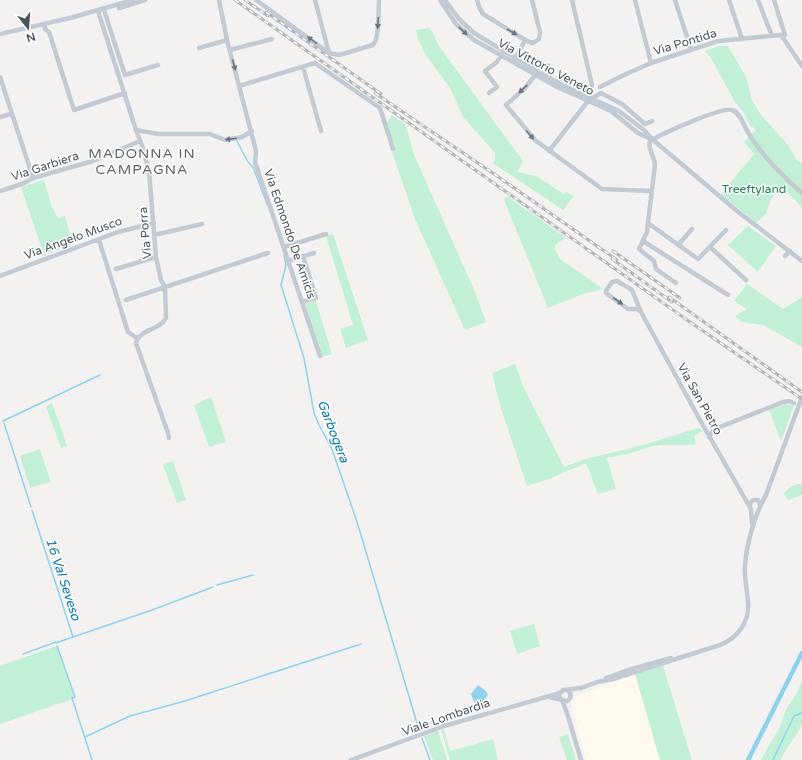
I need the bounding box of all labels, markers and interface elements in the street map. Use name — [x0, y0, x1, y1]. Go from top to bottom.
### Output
north arrow — [8, 8, 48, 48]
one-way arrow — [374, 17, 381, 29]
one-way arrow — [458, 26, 468, 36]
street label: Via Pontida — [652, 26, 718, 58]
one-way arrow — [506, 28, 518, 35]
text: N — [25, 30, 37, 45]
one-way arrow — [306, 36, 317, 44]
street label: Via Vittorio Veneto — [495, 36, 597, 98]
one-way arrow — [231, 60, 237, 72]
one-way arrow — [518, 85, 528, 94]
one-way arrow — [526, 130, 535, 140]
one-way arrow — [225, 136, 237, 142]
district label: MADONNA IN CAMPAGNA — [88, 145, 196, 178]
street label: Via Garbiera — [9, 148, 81, 184]
street label: Via Edmondo De Amicis — [261, 167, 319, 301]
park label: Treeftyland — [722, 182, 786, 196]
street label: Via Porra — [136, 206, 154, 260]
street label: Via Angelo Musco — [22, 214, 124, 262]
one-way arrow — [613, 297, 623, 305]
street label: Via San Pietro — [675, 361, 725, 437]
water label: Garbogera — [314, 398, 353, 466]
water label: 16 Val Seveso — [42, 536, 84, 623]
street label: Viale Lombardia — [400, 695, 492, 739]

